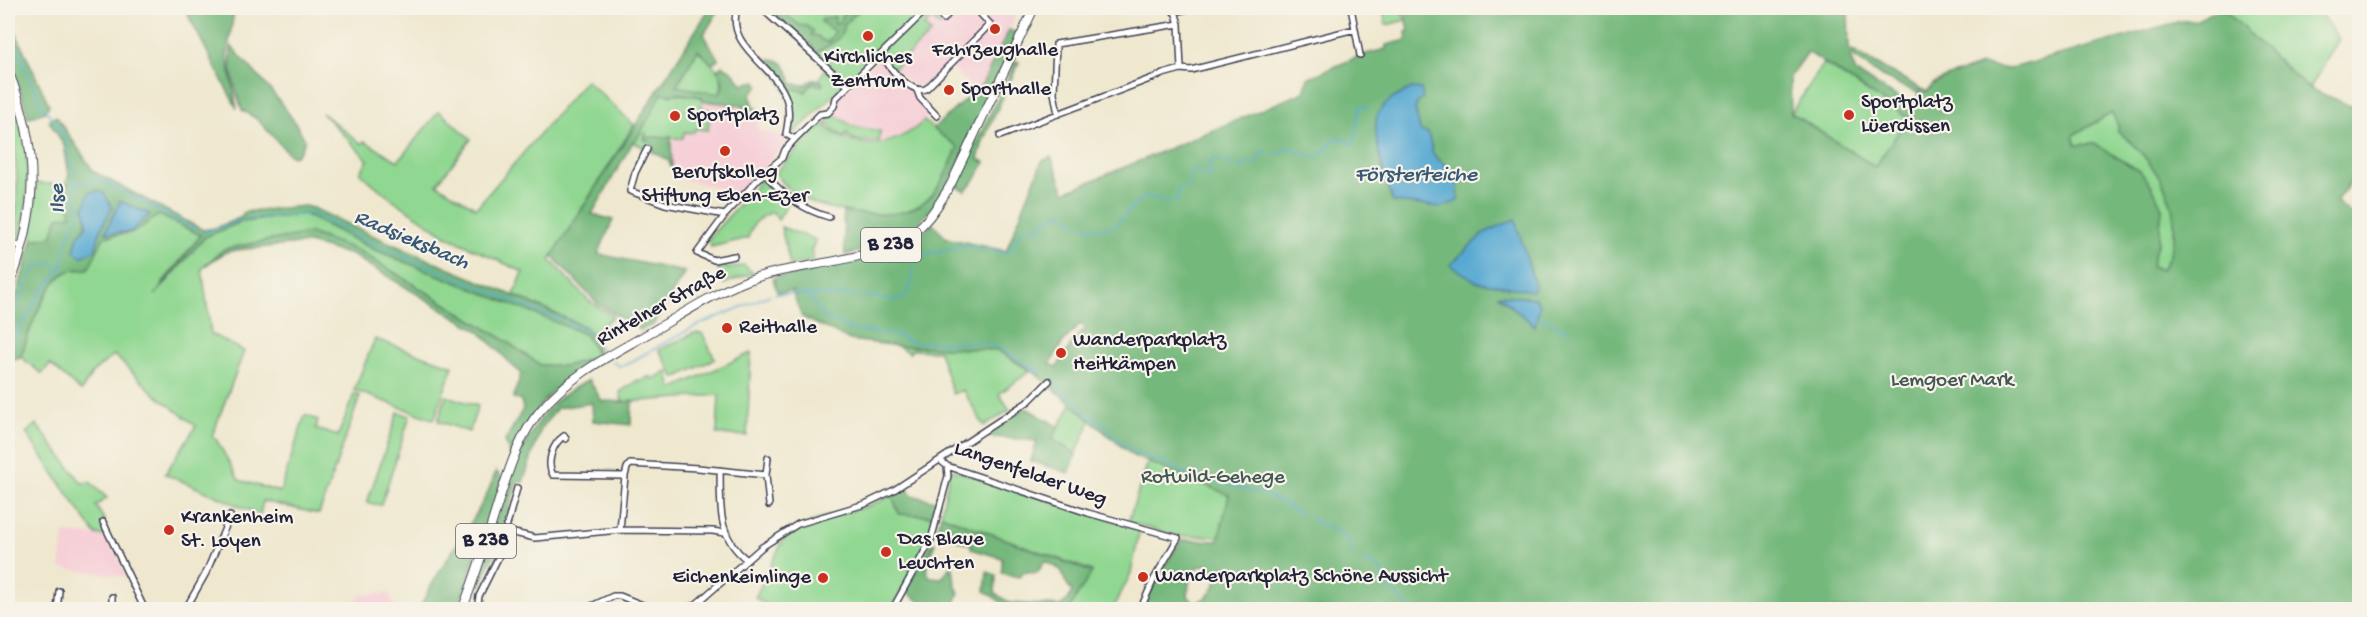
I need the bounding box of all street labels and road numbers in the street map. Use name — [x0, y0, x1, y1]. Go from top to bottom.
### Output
road number: B 238 — [861, 228, 921, 262]
street label: Rintelner Straße — [593, 261, 732, 353]
street label: Langenfelder Weg — [950, 437, 1110, 513]
road number: B 238 — [456, 524, 516, 558]

